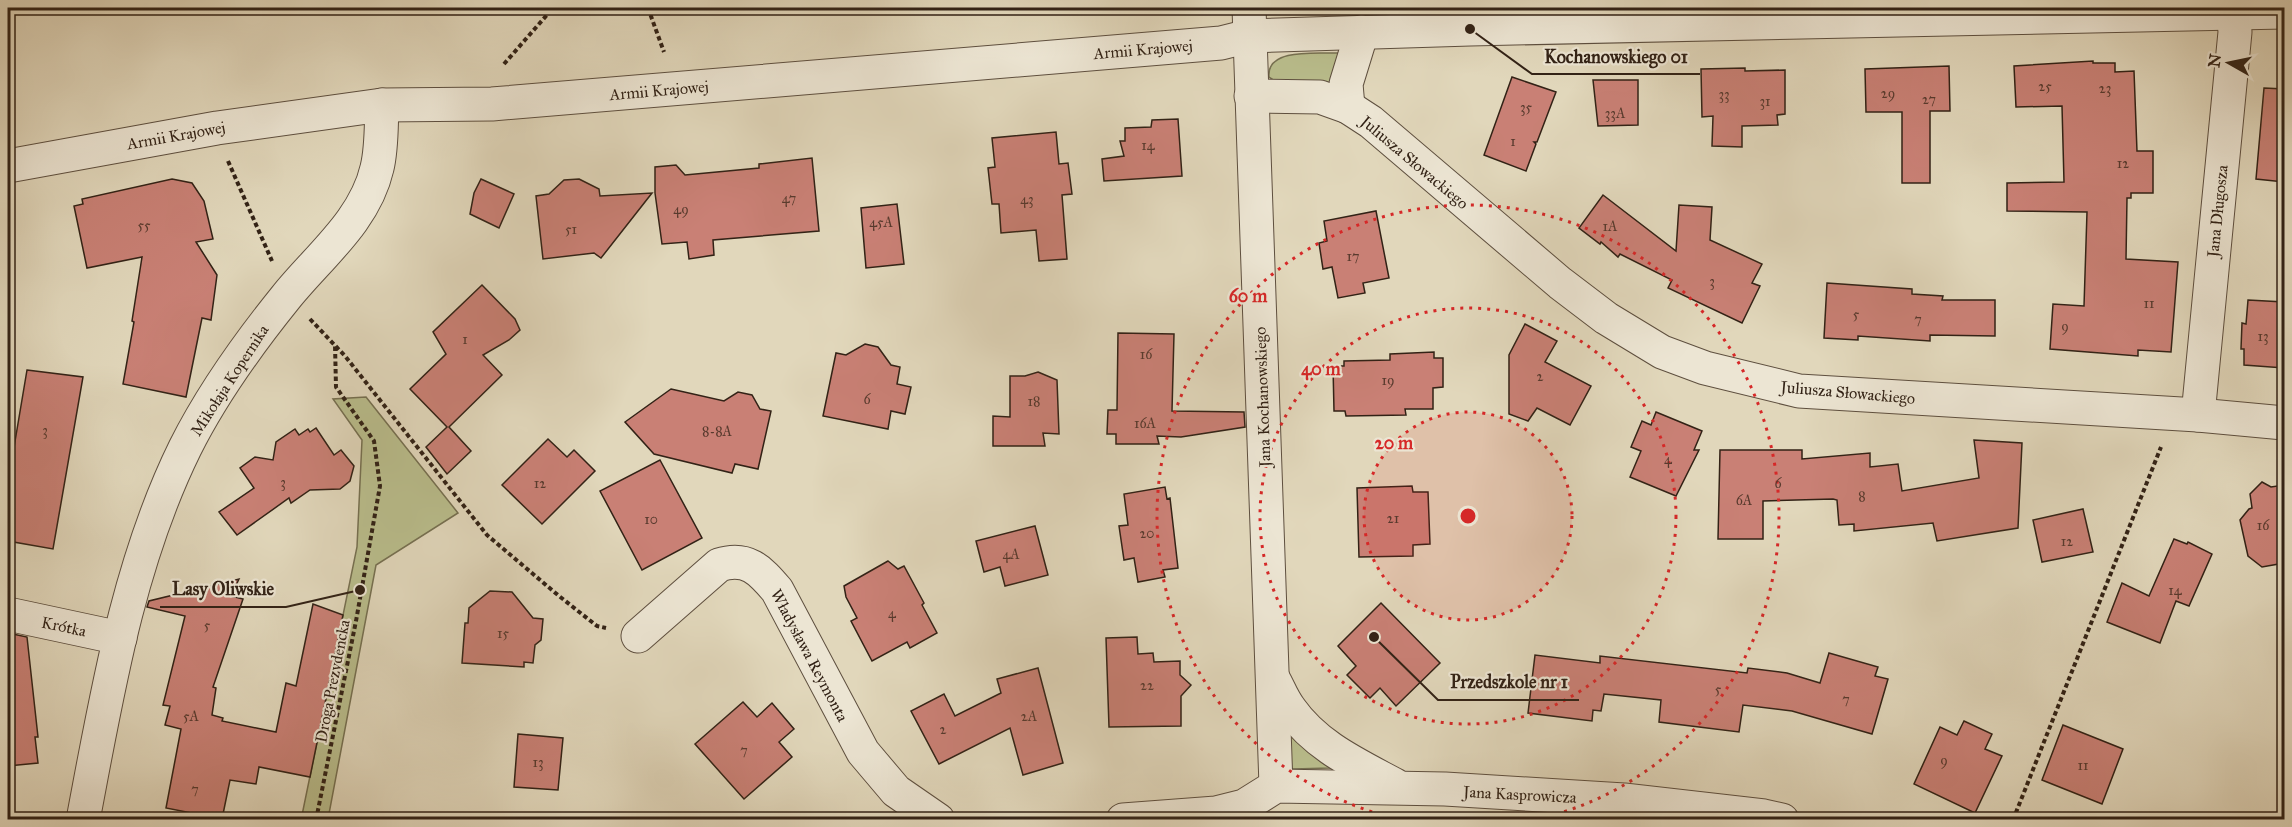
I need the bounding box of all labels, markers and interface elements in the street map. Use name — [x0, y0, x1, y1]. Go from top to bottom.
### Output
north arrow — [2199, 33, 2259, 93]
street label: Armii Krajowej — [1092, 36, 1193, 63]
callout: Kochanowskiego 01 — [1532, 38, 1700, 74]
text: Kochanowskiego 01 — [1544, 46, 1688, 69]
text: N — [2204, 52, 2225, 69]
street label: Armii Krajowej — [608, 77, 709, 104]
house number: 25 — [2038, 78, 2052, 95]
house number: 23 — [2099, 80, 2111, 97]
house number: 29 — [1881, 85, 1895, 102]
house number: 33 — [1718, 86, 1730, 103]
house number: 27 — [1922, 91, 1936, 108]
house number: 31 — [1759, 93, 1771, 110]
house number: 35 — [1520, 99, 1533, 116]
house number: 33A — [1605, 105, 1626, 122]
street label: Juliusza Słowackiego — [1355, 110, 1472, 214]
street label: Armii Krajowej — [124, 117, 227, 154]
house number: 1 — [1510, 133, 1516, 150]
house number: 14 — [1141, 137, 1156, 154]
house number: 12 — [2117, 155, 2129, 172]
street label: Jana Długosza — [2203, 164, 2233, 260]
house number: 47 — [782, 190, 796, 207]
house number: 43 — [1020, 191, 1034, 208]
house number: 49 — [673, 201, 689, 218]
house number: 45A — [869, 214, 893, 231]
house number: 55 — [137, 217, 151, 234]
house number: 1A — [1603, 218, 1618, 235]
house number: 51 — [565, 221, 577, 238]
house number: 17 — [1346, 248, 1360, 265]
house number: 3 — [1709, 273, 1715, 290]
text: 60 m — [1229, 285, 1268, 307]
house number: 11 — [2143, 295, 2155, 312]
house number: 5 — [1853, 306, 1860, 323]
house number: 7 — [1914, 311, 1922, 328]
house number: 9 — [2061, 318, 2069, 335]
street label: Mikołaja Kopernika — [186, 321, 273, 439]
street label: Jana Kochanowskiego — [1251, 326, 1276, 470]
house number: 13 — [2257, 328, 2269, 345]
house number: 1 — [462, 331, 468, 348]
house number: 16 — [1140, 346, 1153, 363]
text: 40 m — [1301, 358, 1342, 381]
house number: 2 — [1537, 368, 1544, 385]
house number: 19 — [1382, 372, 1394, 389]
street label: Juliusza Słowackiego — [1778, 377, 1916, 409]
house number: 6 — [863, 391, 871, 408]
house number: 18 — [1028, 393, 1040, 410]
house number: 16A — [1134, 415, 1157, 432]
house number: 3 — [42, 422, 48, 439]
house number: 8-8A — [702, 423, 733, 440]
text: 20 m — [1375, 432, 1414, 454]
house number: 4 — [1664, 451, 1673, 468]
house number: 3 — [280, 474, 286, 491]
house number: 12 — [534, 475, 546, 492]
house number: 6 — [1774, 475, 1782, 492]
house number: 8 — [1858, 488, 1866, 505]
house number: 6A — [1736, 492, 1753, 509]
centre of rings — [1458, 506, 1478, 526]
house number: 21 — [1387, 510, 1400, 527]
house number: 10 — [644, 511, 658, 528]
house number: 16 — [2257, 517, 2270, 534]
house number: 20 — [1139, 525, 1155, 542]
house number: 12 — [2061, 533, 2073, 550]
house number: 4A — [1002, 546, 1020, 563]
callout: Lasy Oliwskie — [160, 571, 286, 607]
text: Lasy Oliwskie — [172, 578, 275, 601]
house number: 14 — [2168, 582, 2183, 599]
street label: Władysława Reymonta — [767, 586, 853, 725]
house number: 4 — [888, 605, 897, 622]
street label: Krótka — [40, 612, 88, 641]
house number: 5 — [204, 617, 211, 634]
street label: Droga Prezydencka — [311, 618, 355, 744]
house number: 15 — [497, 625, 509, 642]
callout: Przedszkole nr 1 — [1438, 664, 1579, 700]
text: Przedszkole nr 1 — [1450, 671, 1568, 693]
house number: 22 — [1140, 677, 1154, 694]
house number: 5 — [1715, 681, 1722, 698]
house number: 7 — [1842, 691, 1850, 708]
house number: 5A — [183, 708, 200, 725]
house number: 2A — [1021, 708, 1038, 725]
house number: 2 — [940, 721, 947, 738]
house number: 7 — [740, 742, 748, 759]
house number: 9 — [1940, 752, 1948, 769]
house number: 13 — [532, 754, 544, 771]
house number: 11 — [2077, 757, 2089, 774]
house number: 7 — [191, 781, 199, 798]
street label: Jana Kasprowicza — [1461, 782, 1577, 808]

